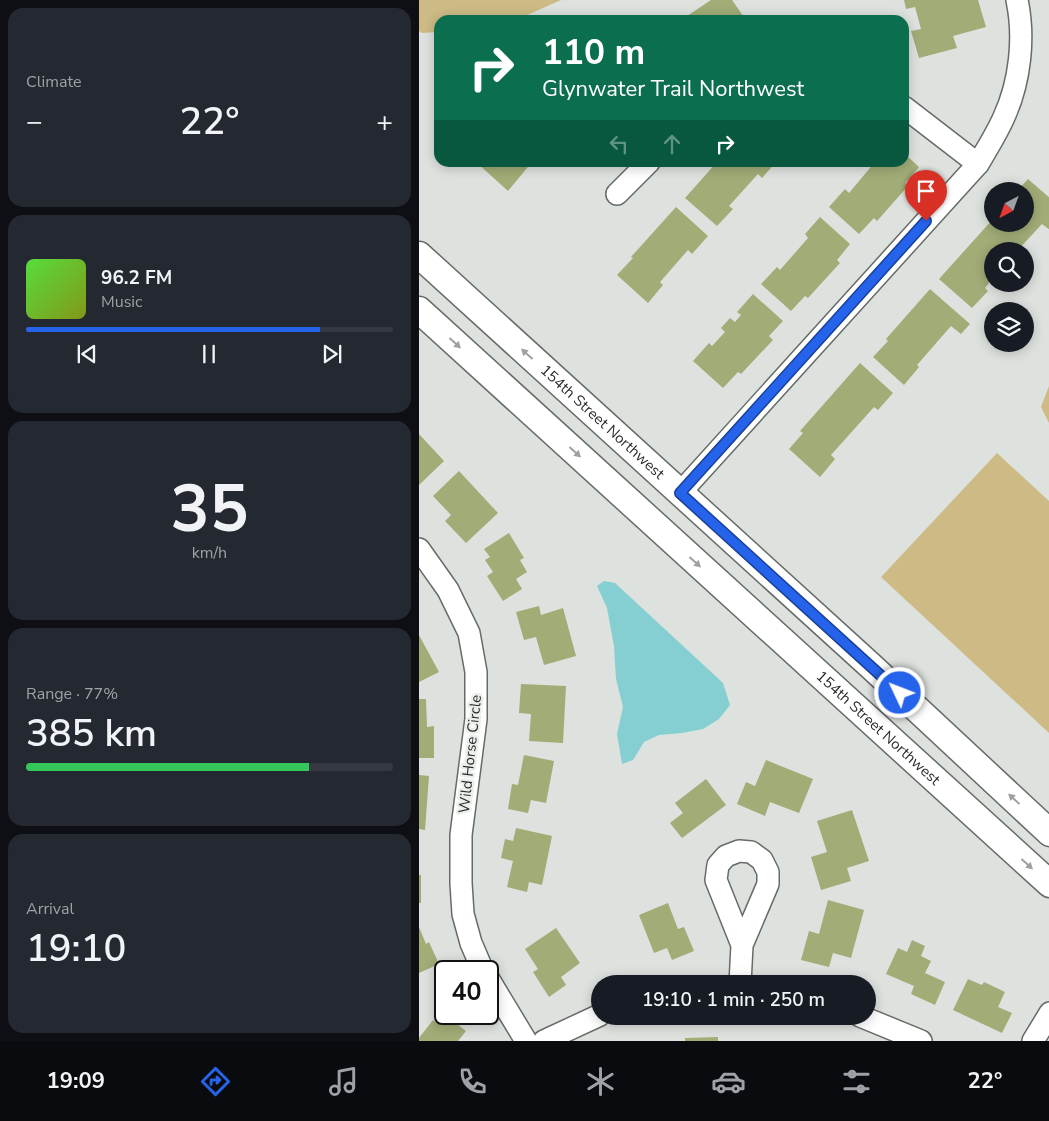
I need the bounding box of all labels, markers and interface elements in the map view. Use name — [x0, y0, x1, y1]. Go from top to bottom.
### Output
text: 110 m — [542, 29, 645, 76]
icon: right — [459, 35, 524, 100]
text: Climate — [26, 71, 81, 93]
text: Glynwater Trail Northwest — [542, 74, 804, 104]
text: 22° — [180, 96, 239, 147]
text: − — [26, 103, 43, 141]
text: + — [376, 103, 393, 141]
icon: left — [605, 130, 633, 158]
icon: ahead — [658, 130, 686, 158]
icon: right — [711, 130, 739, 158]
pin — [905, 170, 947, 221]
icon: arrive — [912, 177, 940, 205]
north arrow — [984, 182, 1034, 232]
map controls — [984, 182, 1034, 352]
button: search — [984, 242, 1034, 292]
text: 96.2 FM — [101, 265, 172, 291]
text: Music — [101, 291, 142, 313]
button: layers — [984, 302, 1034, 352]
one-way arrow — [449, 337, 461, 349]
icon: previous — [73, 340, 101, 368]
icon: pause — [195, 340, 223, 368]
icon: next — [318, 340, 346, 368]
one-way arrow — [522, 348, 534, 360]
street label: 154th Street Northwest — [536, 360, 669, 484]
one-way arrow — [569, 446, 581, 458]
text: 35 — [170, 465, 249, 554]
text: km/h — [192, 542, 227, 564]
one-way arrow — [689, 556, 701, 568]
street label: 154th Street Northwest — [812, 666, 945, 790]
position arrow — [873, 666, 925, 718]
text: Range · 77% — [26, 683, 118, 705]
street label: Wild Horse Circle — [454, 694, 486, 814]
text: 385 km — [26, 708, 157, 759]
one-way arrow — [1008, 793, 1020, 805]
one-way arrow — [1021, 858, 1033, 870]
text: Arrival — [26, 898, 74, 920]
text: 19:10 — [26, 923, 126, 974]
speed limit sign: 40 — [434, 960, 499, 1025]
text: 19:10 · 1 min · 250 m — [642, 987, 825, 1013]
icon: directions — [198, 1064, 233, 1099]
icon: music — [326, 1064, 361, 1099]
icon: phone — [455, 1064, 490, 1099]
icon: climate — [583, 1064, 618, 1099]
icon: car — [711, 1064, 746, 1099]
icon: filters — [839, 1064, 874, 1099]
text: 19:09 — [47, 1066, 105, 1096]
text: 22° — [968, 1066, 1002, 1096]

